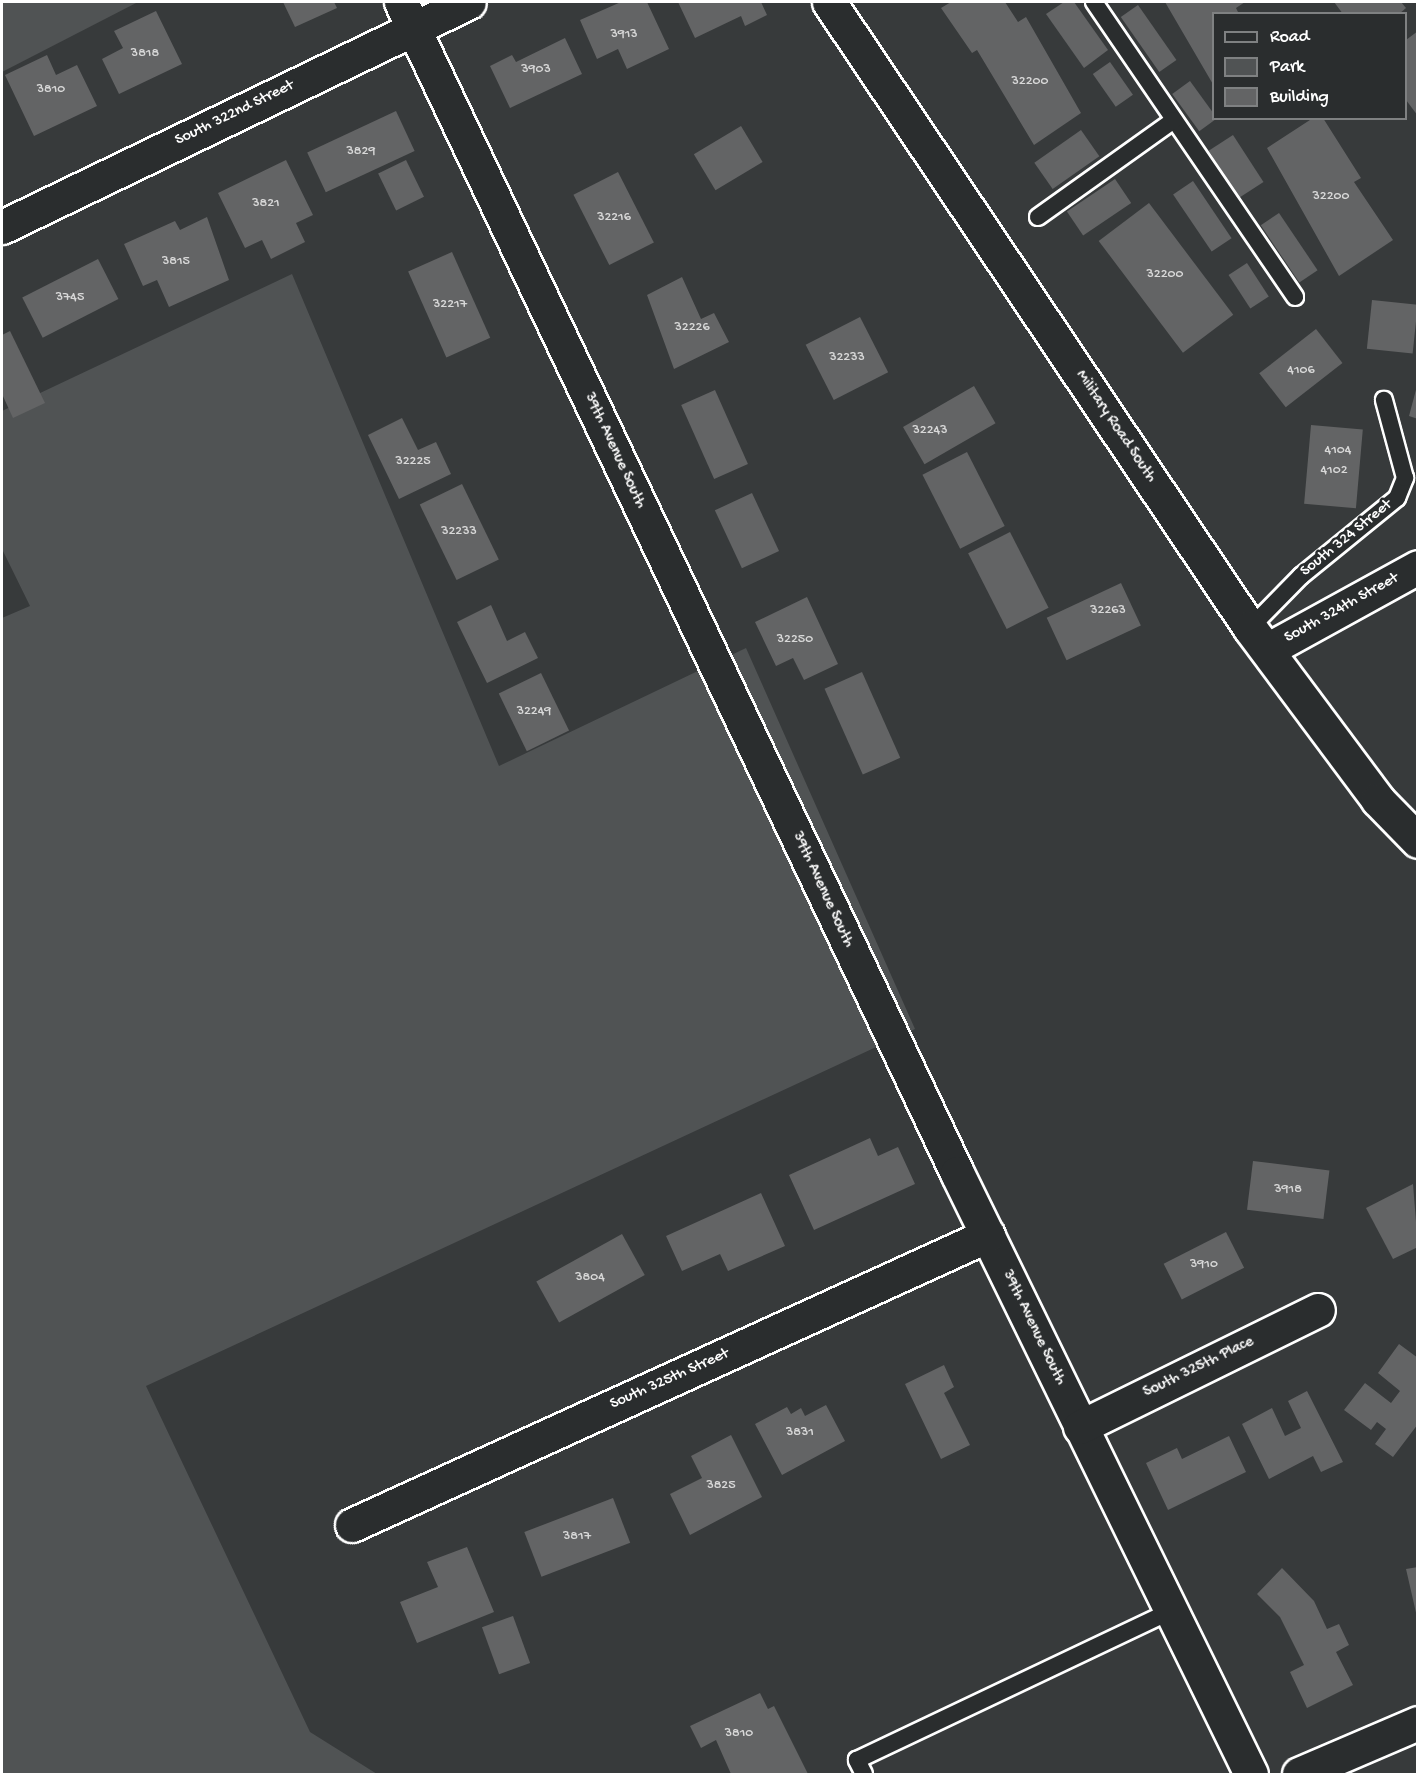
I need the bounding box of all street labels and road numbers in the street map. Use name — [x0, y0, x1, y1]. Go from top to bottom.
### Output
street label: South 322nd Street — [173, 77, 297, 151]
street label: Military Road South — [1070, 367, 1160, 487]
street label: 39th Avenue South — [579, 390, 649, 512]
street label: South 324 Street — [1297, 496, 1397, 582]
street label: South 324th Street — [1282, 570, 1402, 648]
street label: 39th Avenue South — [787, 829, 857, 951]
street label: 39th Avenue South — [997, 1267, 1069, 1389]
street label: South 325th Place — [1141, 1333, 1257, 1403]
street label: South 325th Street — [607, 1345, 733, 1415]

